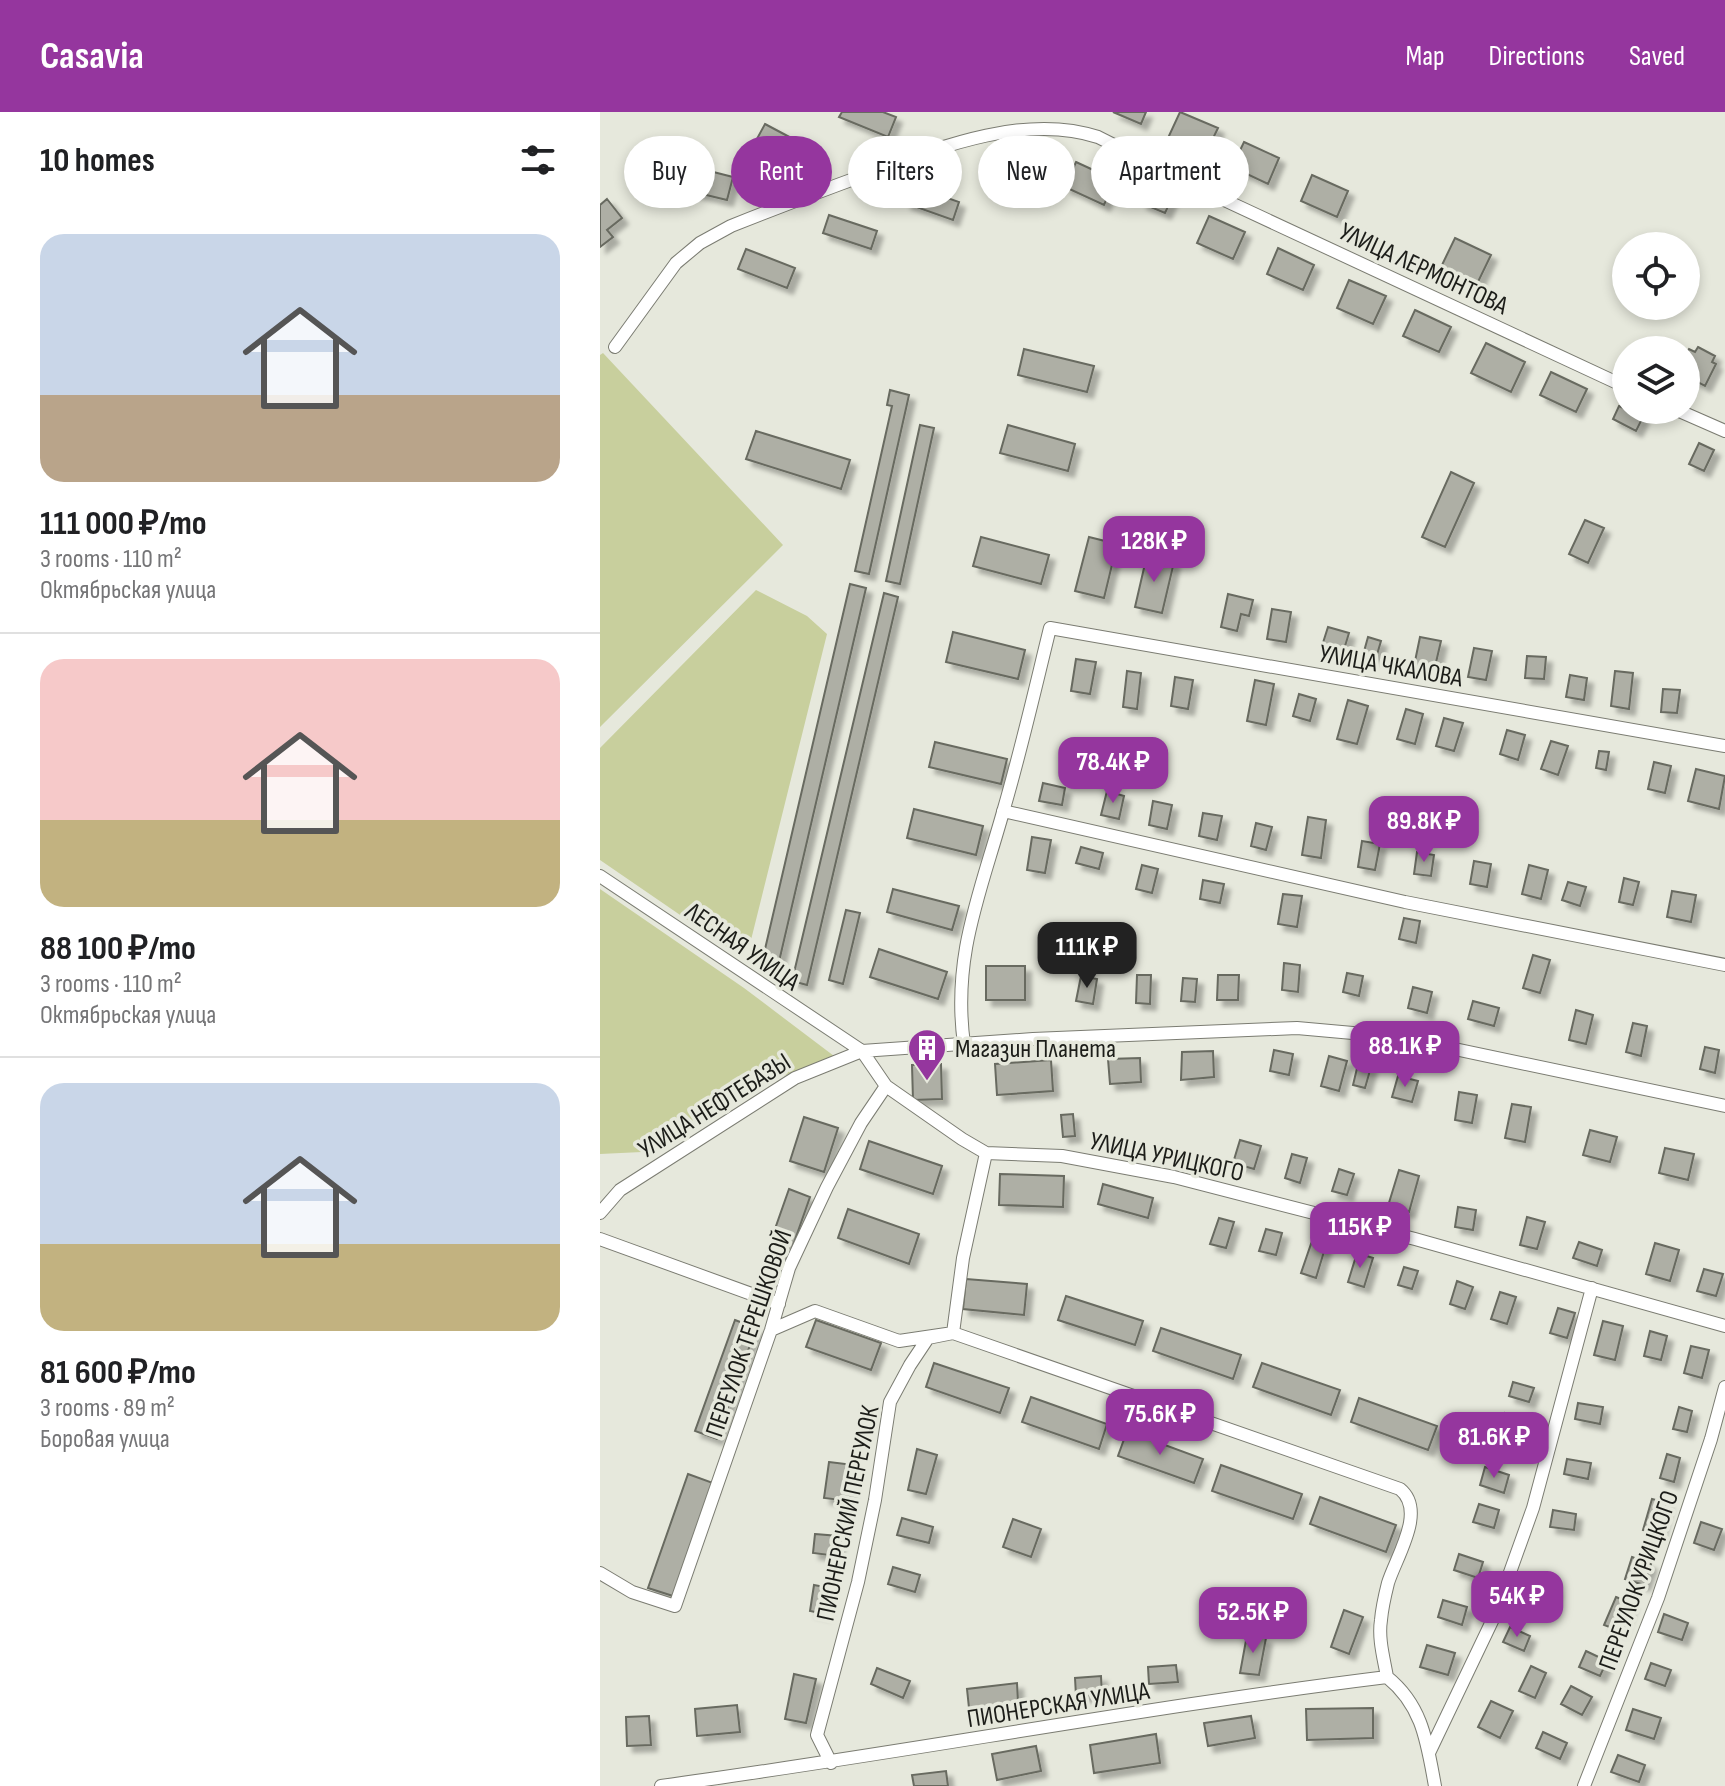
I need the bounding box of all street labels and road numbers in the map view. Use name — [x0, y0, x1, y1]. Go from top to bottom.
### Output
street label: УЛИЦА ЛЕРМОНТОВА — [1334, 217, 1513, 322]
street label: УЛИЦА ЧКАЛОВА — [1317, 639, 1466, 694]
street label: ЛЕСНАЯ УЛИЦА — [678, 896, 806, 999]
street label: УЛИЦА НЕФТЕБАЗЫ — [633, 1047, 797, 1165]
street label: УЛИЦА УРИЦКОГО — [1087, 1126, 1247, 1189]
street label: ПЕРЕУЛОК ТЕРЕШКОВОЙ — [699, 1226, 799, 1441]
street label: ПИОНЕРСКИЙ ПЕРЕУЛОК — [811, 1402, 887, 1624]
street label: ПЕРЕУЛОК УРИЦКОГО — [1593, 1487, 1686, 1674]
street label: ПИОНЕРСКАЯ УЛИЦА — [965, 1676, 1153, 1735]

